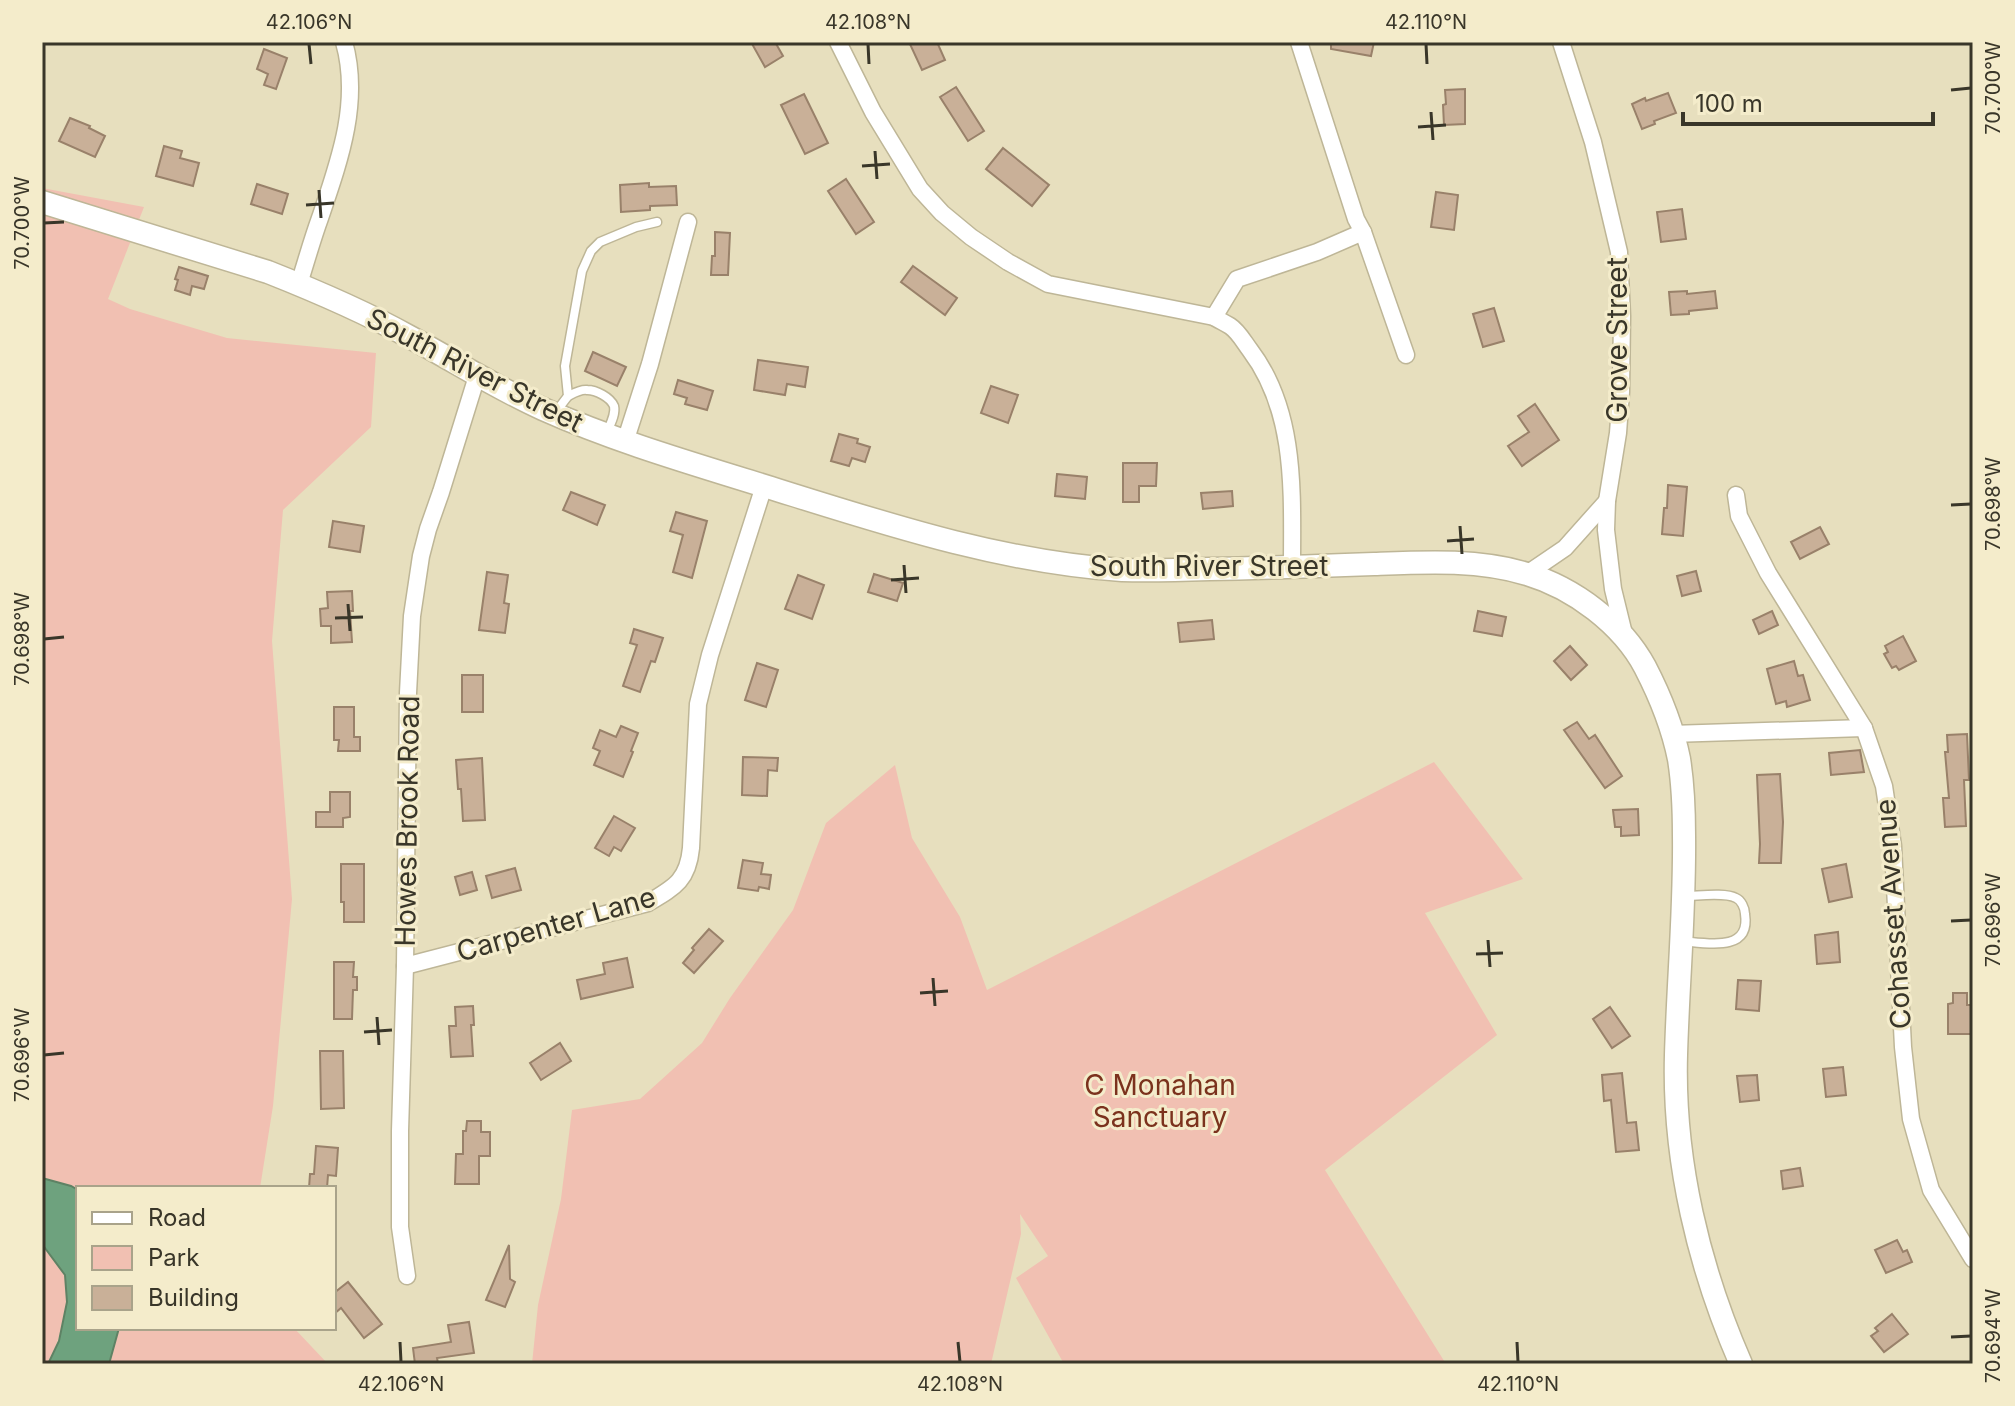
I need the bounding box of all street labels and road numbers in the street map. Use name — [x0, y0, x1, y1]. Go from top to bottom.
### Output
street label: Grove Street — [1600, 257, 1634, 423]
street label: South River Street — [361, 301, 589, 439]
street label: South River Street — [1090, 549, 1328, 583]
street label: Howes Brook Road — [388, 695, 426, 947]
street label: Cohasset Avenue — [1868, 798, 1918, 1030]
street label: Carpenter Lane — [453, 879, 659, 969]

